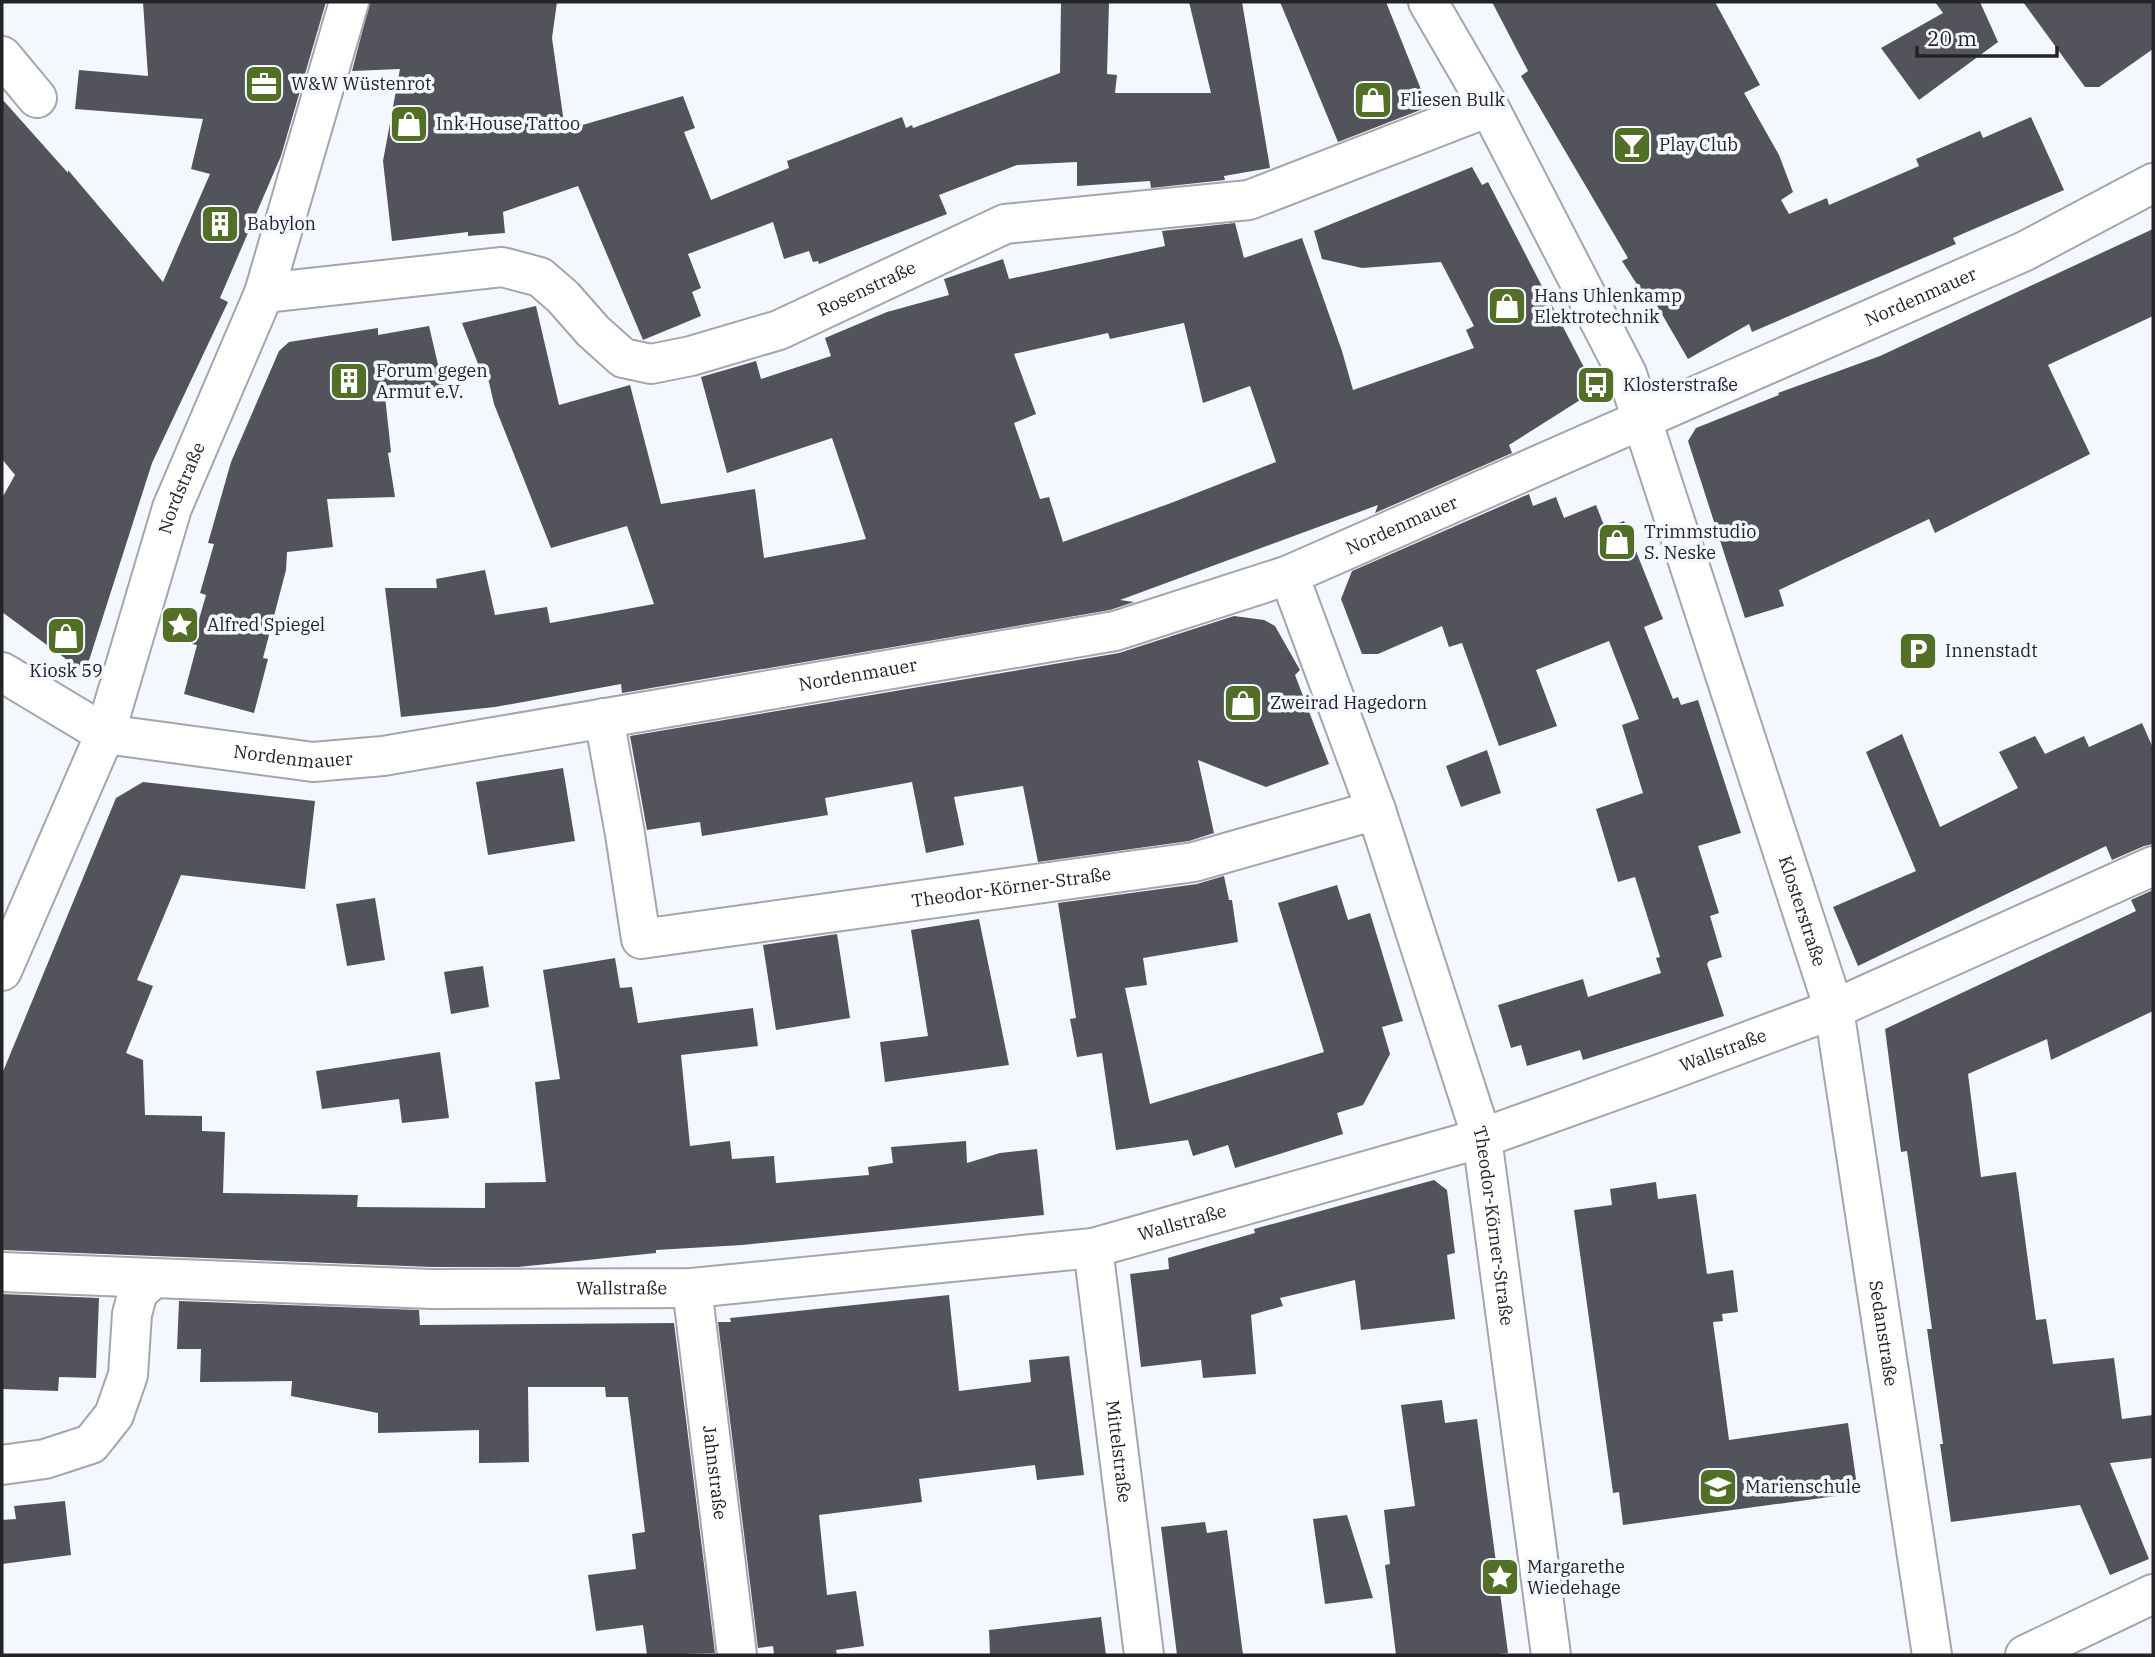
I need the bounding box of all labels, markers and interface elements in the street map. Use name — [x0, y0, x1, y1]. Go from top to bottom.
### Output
scale bar — [1917, 14, 2057, 58]
text: 20 m — [1927, 24, 1977, 52]
office icon: W&W Wüstenrot — [243, 63, 285, 105]
place label: W&W Wüstenrot — [291, 72, 431, 95]
shop icon: Fliesen Bulk — [1352, 79, 1394, 121]
place label: Fliesen Bulk — [1400, 88, 1506, 111]
shop icon: Ink House Tattoo — [388, 103, 430, 145]
place label: Ink House Tattoo — [436, 112, 580, 135]
bar icon: Play Club — [1611, 124, 1653, 166]
place label: Play Club — [1659, 133, 1738, 156]
building icon: Babylon — [199, 203, 241, 245]
place label: Babylon — [247, 212, 316, 235]
street label: Rosenstraße — [814, 255, 919, 321]
street label: Nordenmauer — [1861, 262, 1980, 331]
place label: Hans Uhlenkamp Elektrotechnik — [1534, 284, 1682, 328]
shop icon: Hans Uhlenkamp Elektrotechnik — [1486, 285, 1528, 327]
place label: Forum gegen Armut e.V. — [376, 359, 488, 403]
building icon: Forum gegen Armut e.V. — [328, 360, 370, 402]
bus stop icon: Klosterstraße — [1575, 364, 1617, 406]
place label: Klosterstraße — [1623, 373, 1738, 396]
street label: Nordstraße — [153, 439, 210, 537]
street label: Nordenmauer — [1342, 490, 1461, 560]
place label: Trimmstudio S. Neske — [1644, 520, 1756, 564]
shop icon: Trimmstudio S. Neske — [1596, 521, 1638, 563]
place icon: Alfred Spiegel — [159, 604, 201, 646]
place label: Alfred Spiegel — [207, 613, 325, 636]
shop icon: Kiosk 59 — [45, 615, 87, 657]
parking icon: Innenstadt — [1897, 630, 1939, 672]
place label: Innenstadt — [1945, 639, 2038, 662]
street label: Nordenmauer — [797, 653, 919, 696]
place label: Kiosk 59 — [29, 659, 103, 682]
shop icon: Zweirad Hagedorn — [1222, 682, 1264, 724]
place label: Zweirad Hagedorn — [1270, 691, 1427, 714]
street label: Nordenmauer — [232, 739, 354, 773]
street label: Klosterstraße — [1774, 853, 1831, 969]
street label: Theodor-Körner-Straße — [910, 862, 1112, 912]
street label: Wallstraße — [1676, 1023, 1770, 1077]
street label: Theodor-Körner-Straße — [1468, 1123, 1519, 1327]
street label: Wallstraße — [1135, 1199, 1229, 1246]
street label: Wallstraße — [576, 1276, 667, 1299]
street label: Sedanstraße — [1864, 1279, 1903, 1388]
street label: Mittelstraße — [1101, 1399, 1137, 1504]
street label: Jahnstraße — [698, 1424, 732, 1521]
school or university icon: Marienschule — [1697, 1466, 1739, 1508]
place label: Marienschule — [1745, 1475, 1861, 1498]
place label: Margarethe Wiedehage — [1527, 1555, 1625, 1599]
place icon: Margarethe Wiedehage — [1479, 1556, 1521, 1598]

